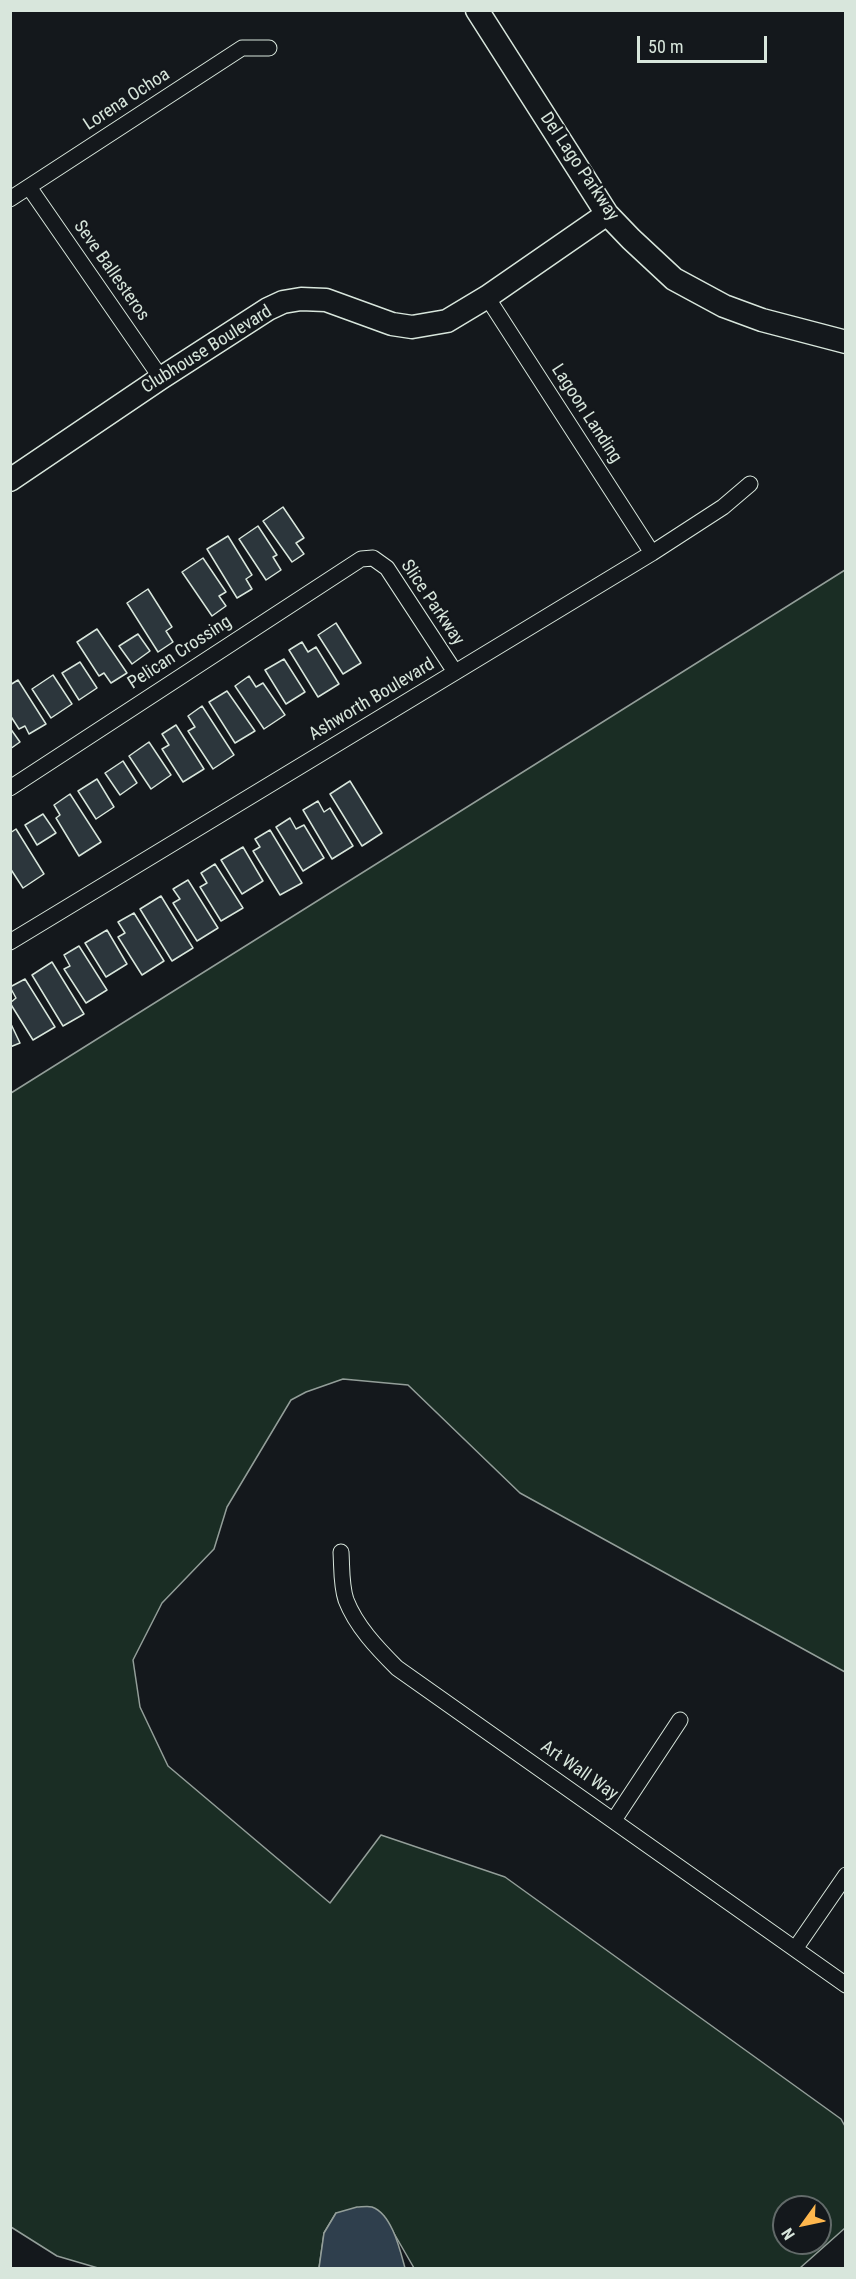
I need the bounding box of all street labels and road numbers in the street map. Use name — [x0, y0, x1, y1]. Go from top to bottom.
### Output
street label: Lorena Ochoa — [80, 64, 174, 136]
street label: Del Lago Parkway — [535, 109, 623, 225]
street label: Seve Ballesteros — [68, 217, 154, 325]
street label: Clubhouse Boulevard — [138, 301, 276, 399]
street label: Lagoon Landing — [546, 361, 626, 467]
street label: Slice Parkway — [396, 556, 468, 650]
street label: Pelican Crossing — [124, 612, 236, 694]
street label: Ashworth Boulevard — [305, 654, 439, 746]
street label: Art Wall Way — [536, 1736, 622, 1806]

